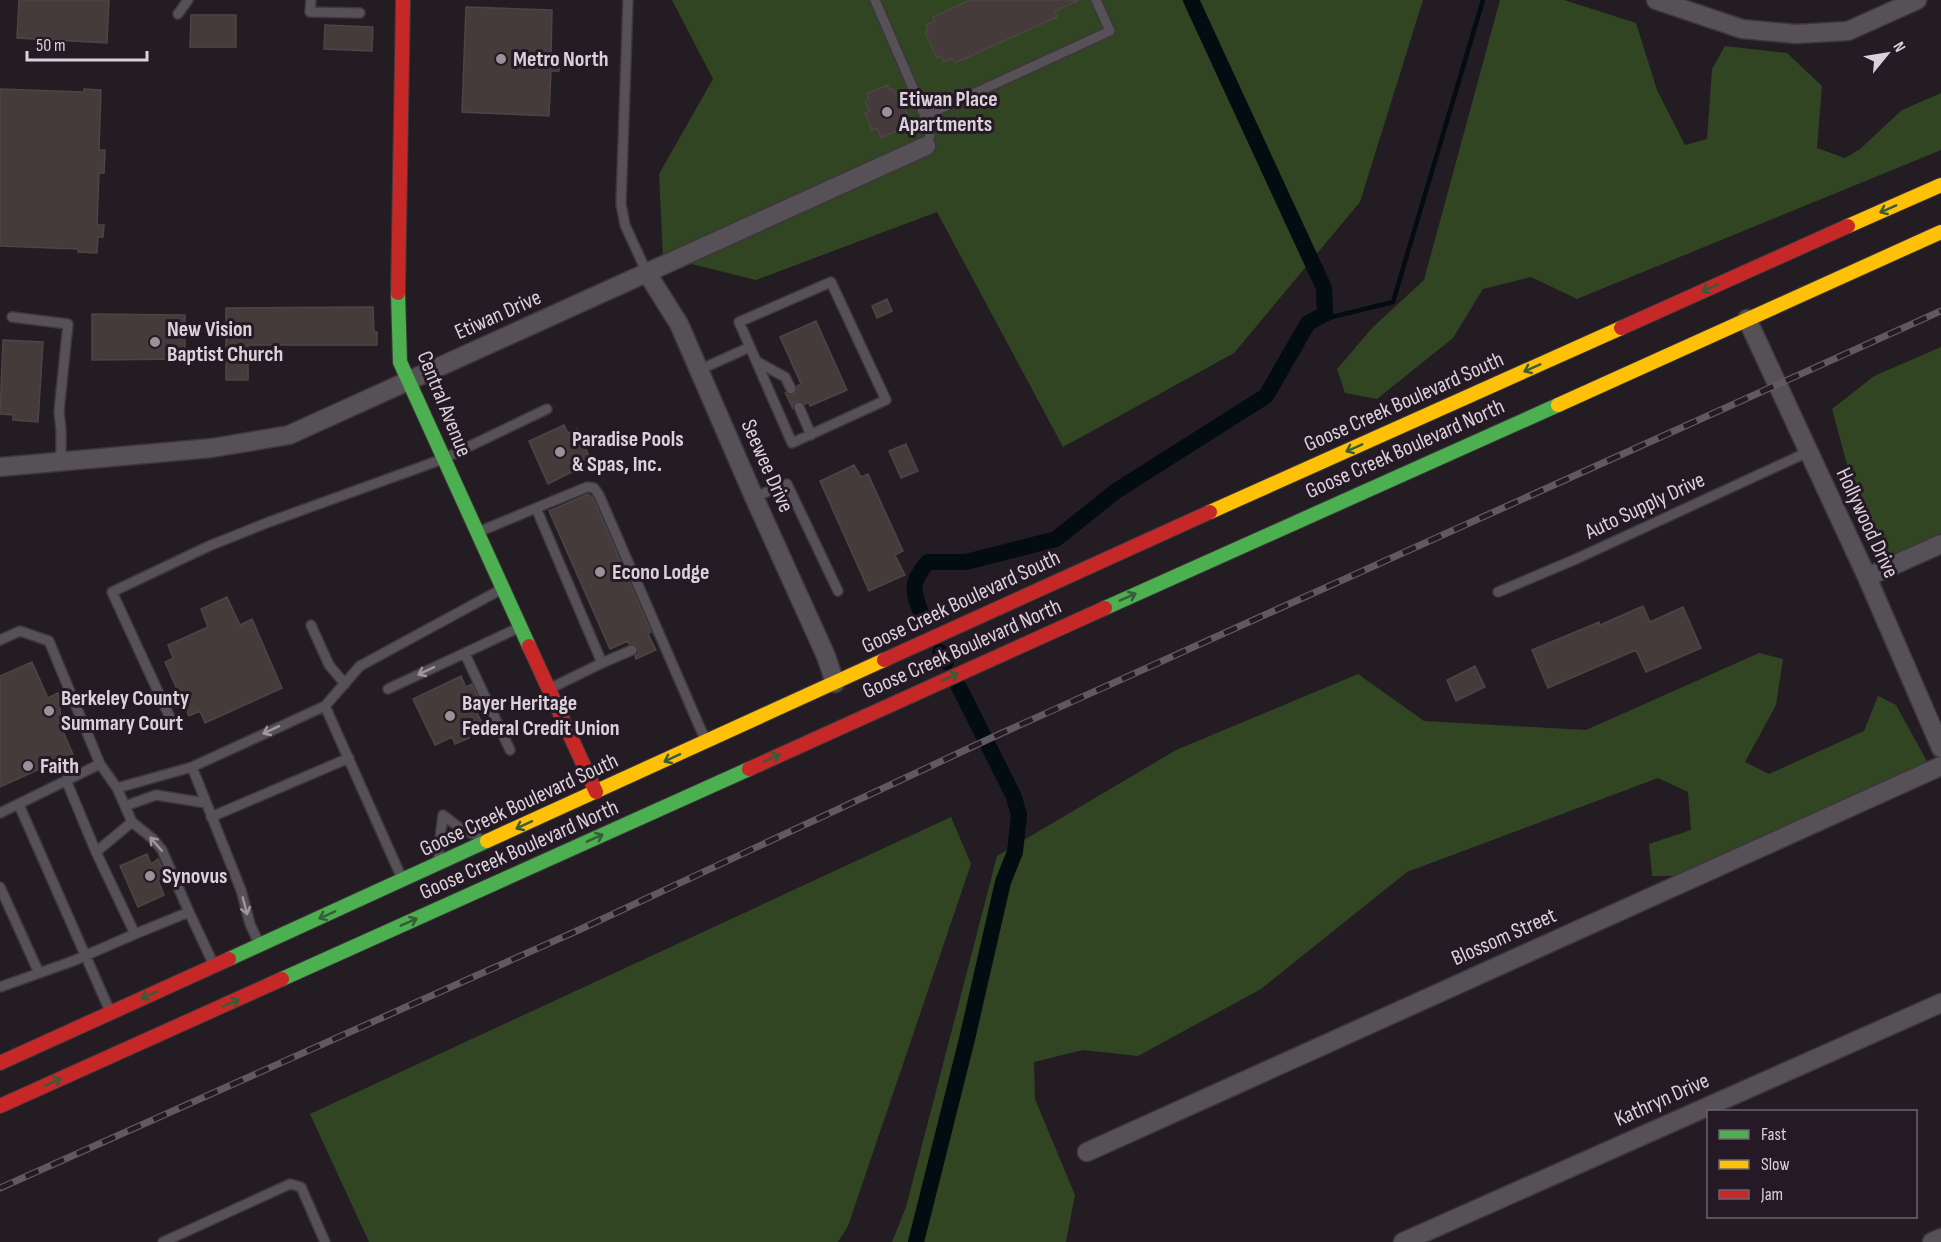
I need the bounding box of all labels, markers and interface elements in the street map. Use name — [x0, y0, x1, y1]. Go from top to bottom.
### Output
scale bar — [27, 24, 147, 62]
north arrow — [1857, 24, 1917, 84]
text: 50 m — [36, 35, 66, 56]
text: N — [1888, 39, 1909, 56]
place label: Metro North — [513, 46, 609, 73]
marker: Metro North — [494, 52, 508, 66]
place label: Etiwan Place Apartments — [898, 86, 998, 138]
marker: Etiwan Place Apartments — [880, 105, 894, 119]
one-way arrow — [1879, 203, 1897, 215]
one-way arrow — [1701, 283, 1719, 295]
street label: Etiwan Drive — [451, 284, 545, 346]
place label: New Vision Baptist Church — [167, 316, 283, 368]
marker: New Vision Baptist Church — [148, 335, 162, 349]
street label: Goose Creek Boulevard South — [1300, 346, 1508, 458]
street label: Central Avenue — [411, 347, 477, 461]
one-way arrow — [1523, 363, 1541, 374]
street label: Goose Creek Boulevard North — [1301, 393, 1509, 505]
street label: Seewee Drive — [735, 415, 799, 517]
place label: Paradise Pools & Spas, Inc. — [572, 426, 684, 478]
one-way arrow — [1345, 443, 1363, 454]
marker: Paradise Pools & Spas, Inc. — [553, 445, 567, 459]
street label: Hollywood Drive — [1830, 464, 1904, 582]
street label: Auto Supply Drive — [1580, 466, 1709, 546]
street label: Goose Creek Boulevard South — [858, 544, 1064, 660]
place label: Econo Lodge — [612, 559, 709, 586]
marker: Econo Lodge — [593, 565, 607, 579]
one-way arrow — [1118, 591, 1136, 602]
street label: Goose Creek Boulevard North — [858, 593, 1066, 705]
one-way arrow — [418, 666, 436, 678]
one-way arrow — [940, 671, 958, 682]
place label: Berkeley County Summary Court — [61, 685, 189, 737]
place label: Bayer Heritage Federal Credit Union — [462, 690, 620, 742]
marker: Berkeley County Summary Court — [42, 704, 56, 718]
marker: Bayer Heritage Federal Credit Union — [443, 709, 457, 723]
one-way arrow — [263, 725, 281, 736]
street label: Goose Creek Boulevard South — [416, 747, 622, 863]
one-way arrow — [663, 752, 681, 764]
one-way arrow — [763, 752, 781, 763]
place label: Faith — [40, 753, 79, 780]
marker: Faith — [21, 759, 35, 773]
street label: Goose Creek Boulevard North — [415, 794, 623, 906]
one-way arrow — [515, 820, 533, 832]
one-way arrow — [585, 832, 603, 844]
one-way arrow — [150, 836, 163, 852]
place label: Synovus — [162, 863, 227, 890]
marker: Synovus — [143, 869, 157, 883]
one-way arrow — [240, 896, 252, 915]
street label: Blossom Street — [1447, 902, 1561, 972]
one-way arrow — [318, 910, 336, 921]
one-way arrow — [400, 916, 418, 928]
one-way arrow — [141, 989, 159, 1001]
one-way arrow — [222, 996, 240, 1008]
street label: Kathryn Drive — [1610, 1067, 1714, 1133]
one-way arrow — [44, 1076, 62, 1087]
legend — [1707, 1110, 1917, 1218]
text: Fast — [1761, 1124, 1787, 1145]
text: Slow — [1761, 1154, 1790, 1175]
text: Jam — [1760, 1184, 1783, 1205]

